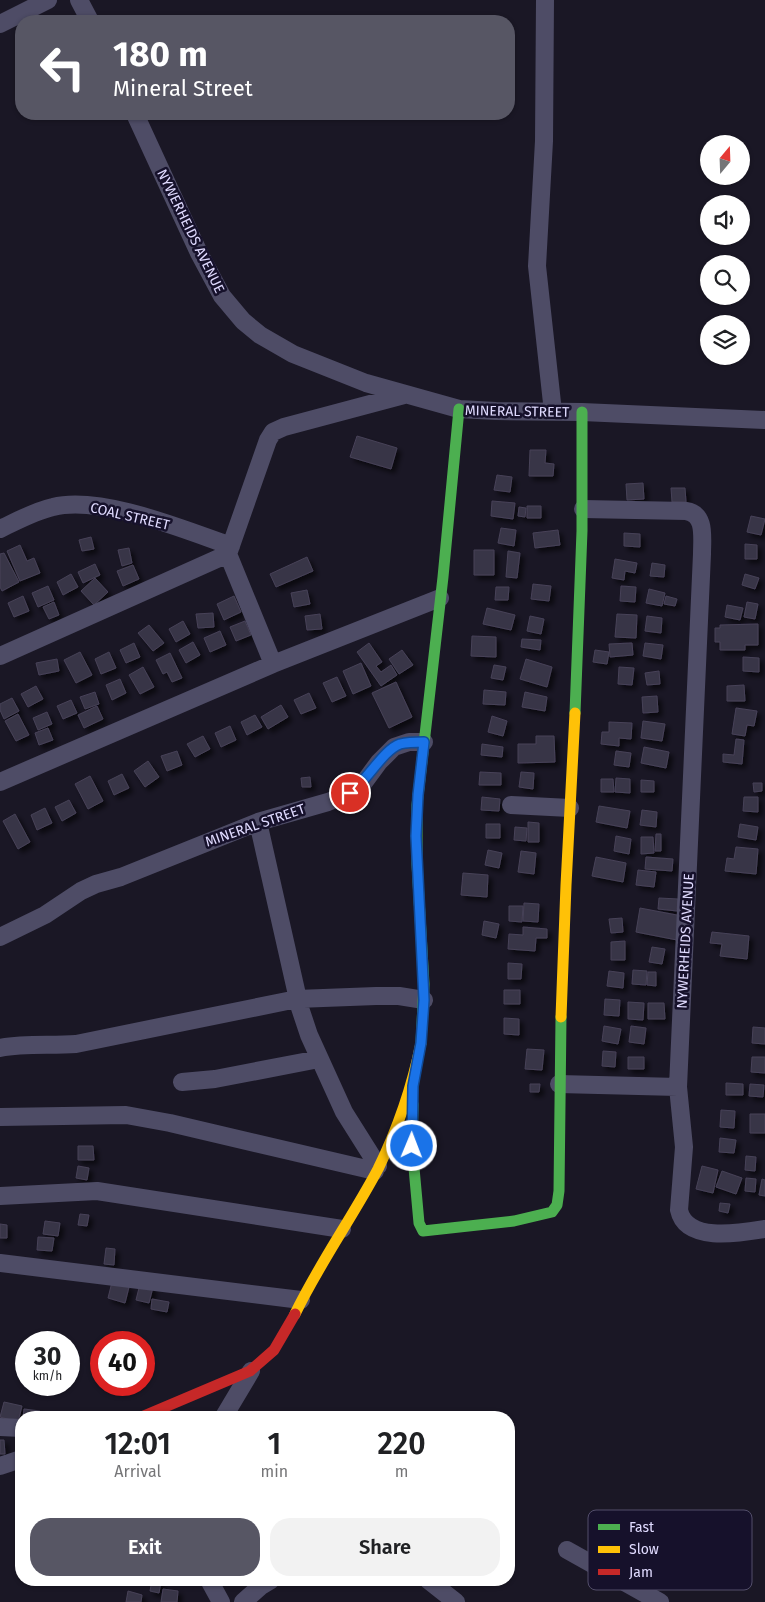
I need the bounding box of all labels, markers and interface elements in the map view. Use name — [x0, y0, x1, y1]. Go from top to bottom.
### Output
text: 180 m — [113, 33, 208, 75]
icon: left — [30, 35, 95, 100]
text: Mineral Street — [113, 75, 253, 102]
north arrow — [700, 135, 750, 185]
map controls — [700, 135, 750, 365]
street label: NYWERHEIDS AVENUE — [153, 167, 228, 296]
button: sound — [700, 195, 750, 245]
button: search — [700, 255, 750, 305]
button: layers — [700, 315, 750, 365]
street label: MINERAL STREET — [465, 402, 570, 421]
street label: COAL STREET — [88, 499, 172, 534]
pin — [329, 772, 371, 814]
icon: arrive — [336, 779, 364, 807]
street label: MINERAL STREET — [203, 800, 308, 851]
street label: NYWERHEIDS AVENUE — [673, 873, 698, 1009]
position arrow — [385, 1119, 437, 1171]
speed limit sign: 40 — [90, 1331, 155, 1396]
text: 30 — [34, 1342, 61, 1372]
text: km/h — [33, 1369, 62, 1383]
text: 12:01 — [104, 1426, 171, 1462]
text: 1 — [267, 1426, 281, 1462]
text: 220 — [377, 1426, 426, 1462]
text: Arrival — [114, 1462, 161, 1481]
text: min — [260, 1462, 288, 1481]
text: m — [395, 1462, 408, 1481]
legend — [588, 1510, 752, 1590]
button: Exit — [30, 1518, 260, 1576]
button: Share — [270, 1518, 500, 1576]
text: Fast — [629, 1519, 655, 1536]
text: Slow — [629, 1541, 659, 1558]
text: Jam — [629, 1564, 653, 1581]

